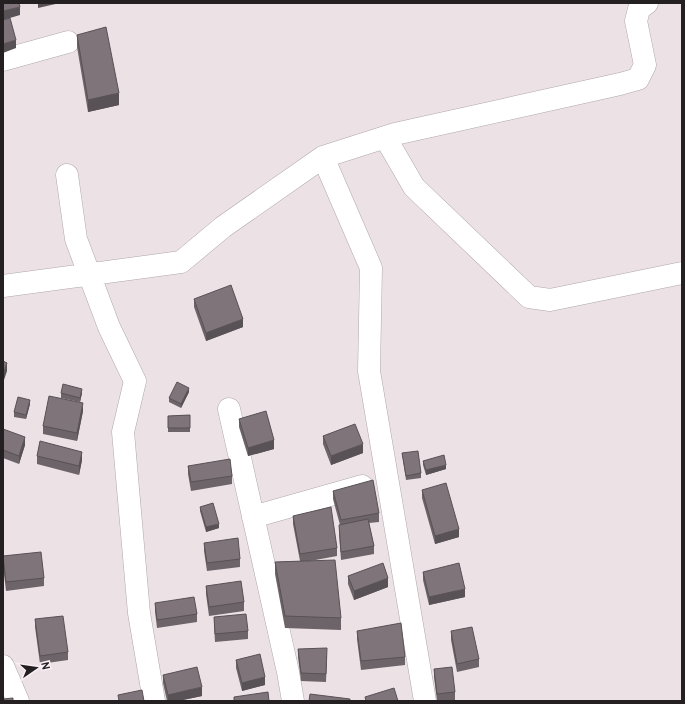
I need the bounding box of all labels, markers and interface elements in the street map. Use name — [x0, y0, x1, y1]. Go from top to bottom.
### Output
north arrow — [16, 648, 56, 688]
text: N — [37, 661, 52, 671]

